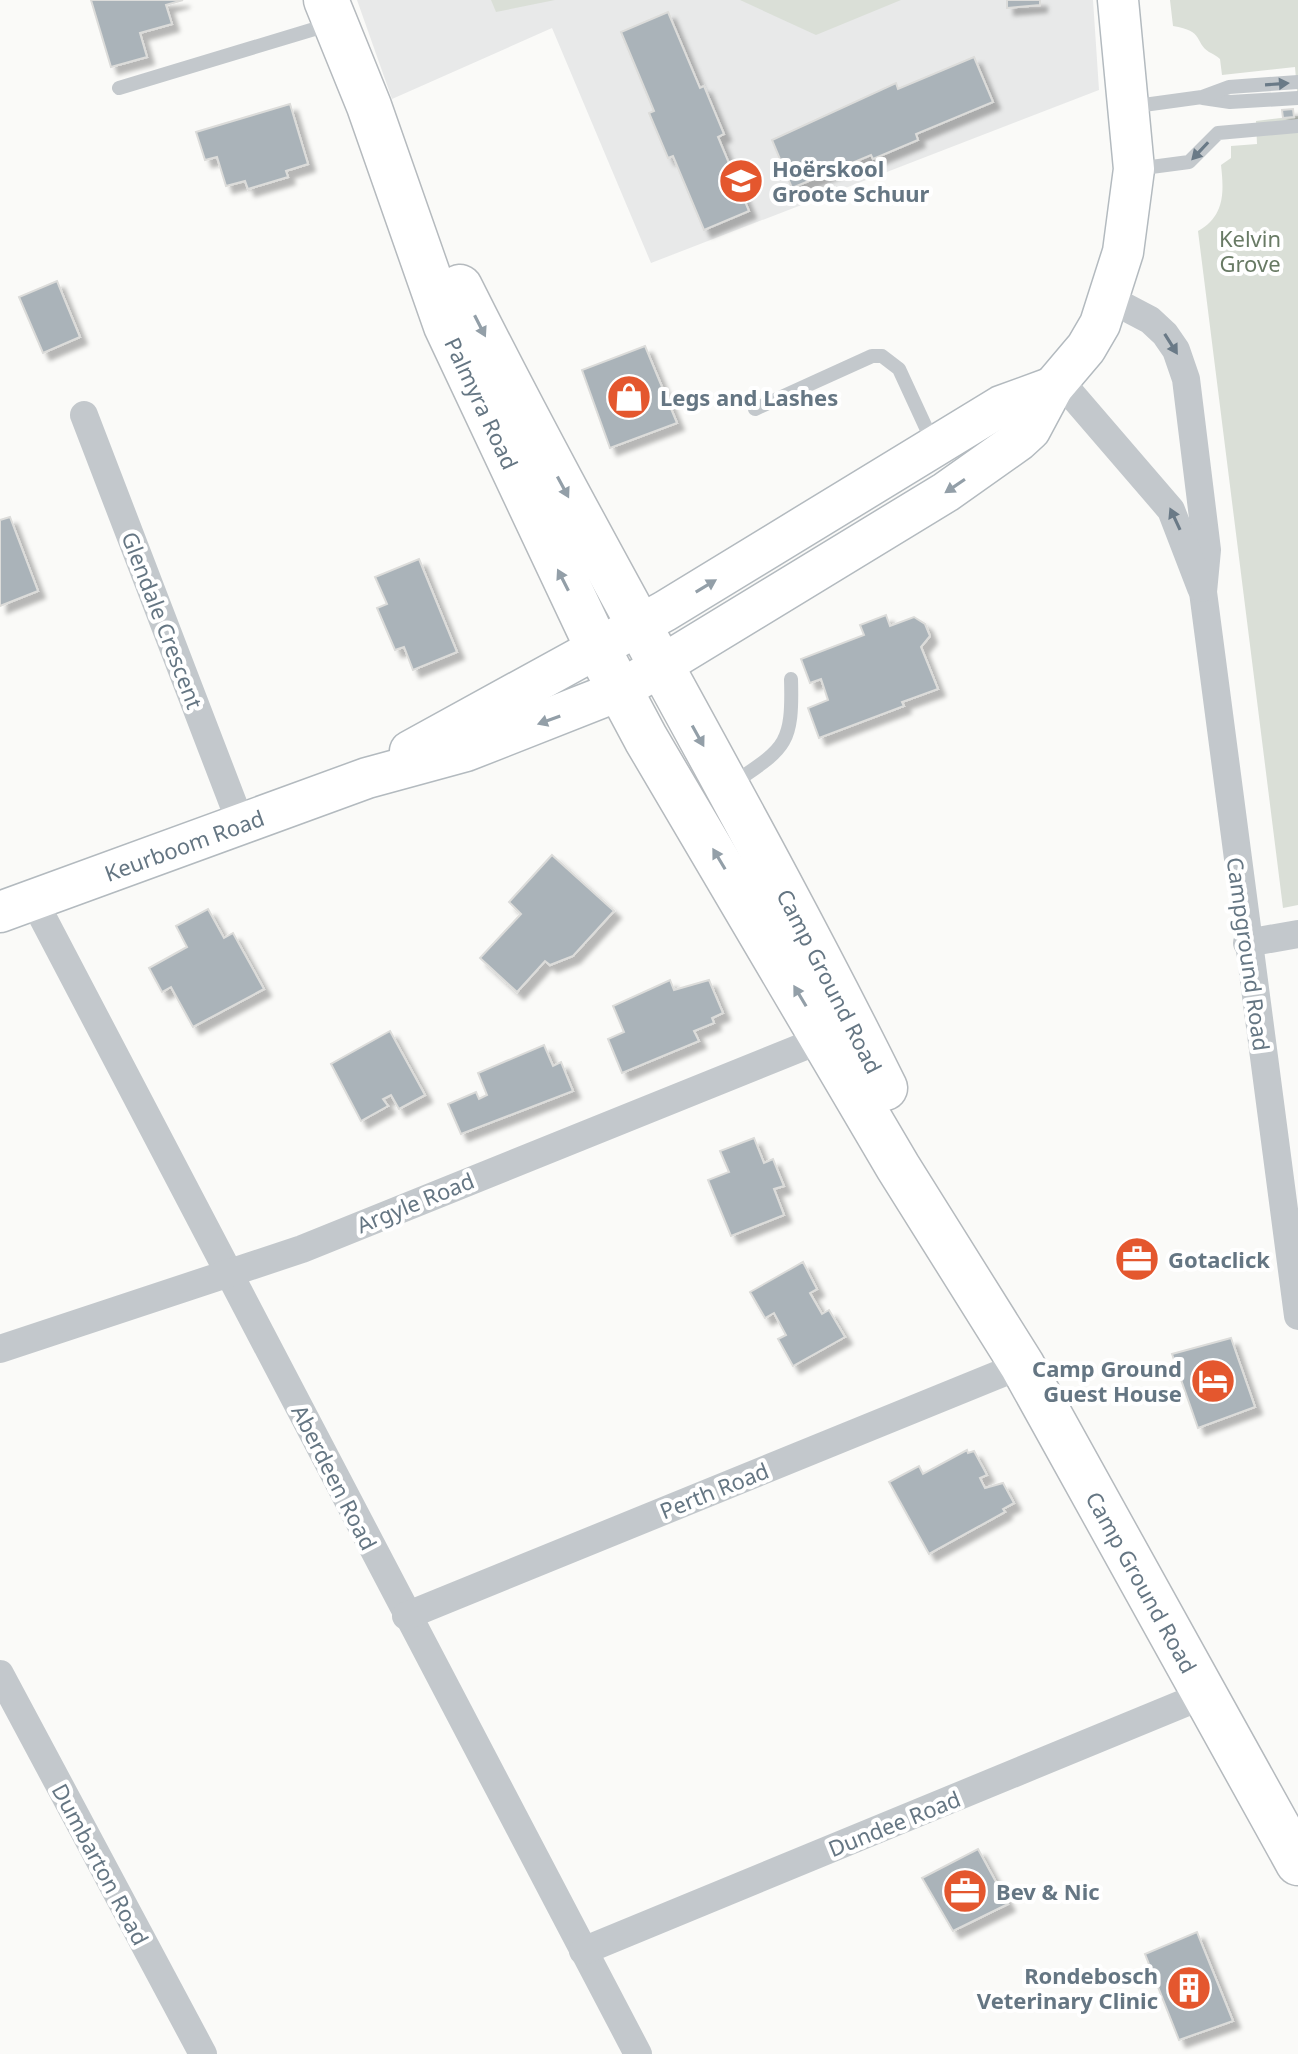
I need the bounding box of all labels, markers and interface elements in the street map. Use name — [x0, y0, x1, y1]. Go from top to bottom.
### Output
one-way arrow — [1265, 77, 1290, 90]
one-way arrow — [1192, 142, 1210, 161]
place label: Hoërskool Groote Schuur — [772, 153, 930, 208]
school or university icon: Hoërskool Groote Schuur — [717, 157, 765, 205]
park label: Kelvin Grove — [1219, 223, 1281, 278]
one-way arrow — [473, 314, 486, 337]
street label: Palmyra Road — [438, 332, 526, 474]
one-way arrow — [1163, 333, 1177, 355]
shop icon: Legs and Lashes — [605, 373, 653, 421]
place label: Legs and Lashes — [660, 382, 838, 412]
one-way arrow — [557, 476, 570, 499]
one-way arrow — [944, 478, 965, 493]
one-way arrow — [1168, 508, 1182, 531]
street label: Glendale Crescent — [115, 527, 211, 713]
one-way arrow — [556, 568, 570, 591]
one-way arrow — [695, 579, 717, 593]
one-way arrow — [537, 715, 561, 727]
one-way arrow — [691, 725, 704, 748]
street label: Keurboom Road — [100, 802, 268, 888]
one-way arrow — [712, 848, 726, 870]
street label: Campground Road — [1221, 855, 1277, 1053]
street label: Camp Ground Road — [770, 884, 890, 1078]
one-way arrow — [793, 985, 807, 1007]
street label: Argyle Road — [352, 1165, 478, 1239]
office icon: Gotaclick — [1113, 1235, 1161, 1283]
place label: Gotaclick — [1168, 1244, 1270, 1274]
place label: Camp Ground Guest House — [1032, 1353, 1182, 1408]
hotel icon: Camp Ground Guest House — [1189, 1357, 1237, 1405]
street label: Aberdeen Road — [286, 1399, 384, 1555]
street label: Perth Road — [655, 1455, 773, 1525]
street label: Camp Ground Road — [1080, 1486, 1204, 1678]
street label: Dumbarton Road — [46, 1778, 156, 1950]
street label: Dundee Road — [823, 1783, 965, 1863]
office icon: Bev & Nic — [941, 1867, 989, 1915]
place label: Bev & Nic — [996, 1876, 1100, 1906]
place label: Rondebosch Veterinary Clinic — [977, 1960, 1158, 2015]
building icon: Rondebosch Veterinary Clinic — [1165, 1964, 1213, 2012]

